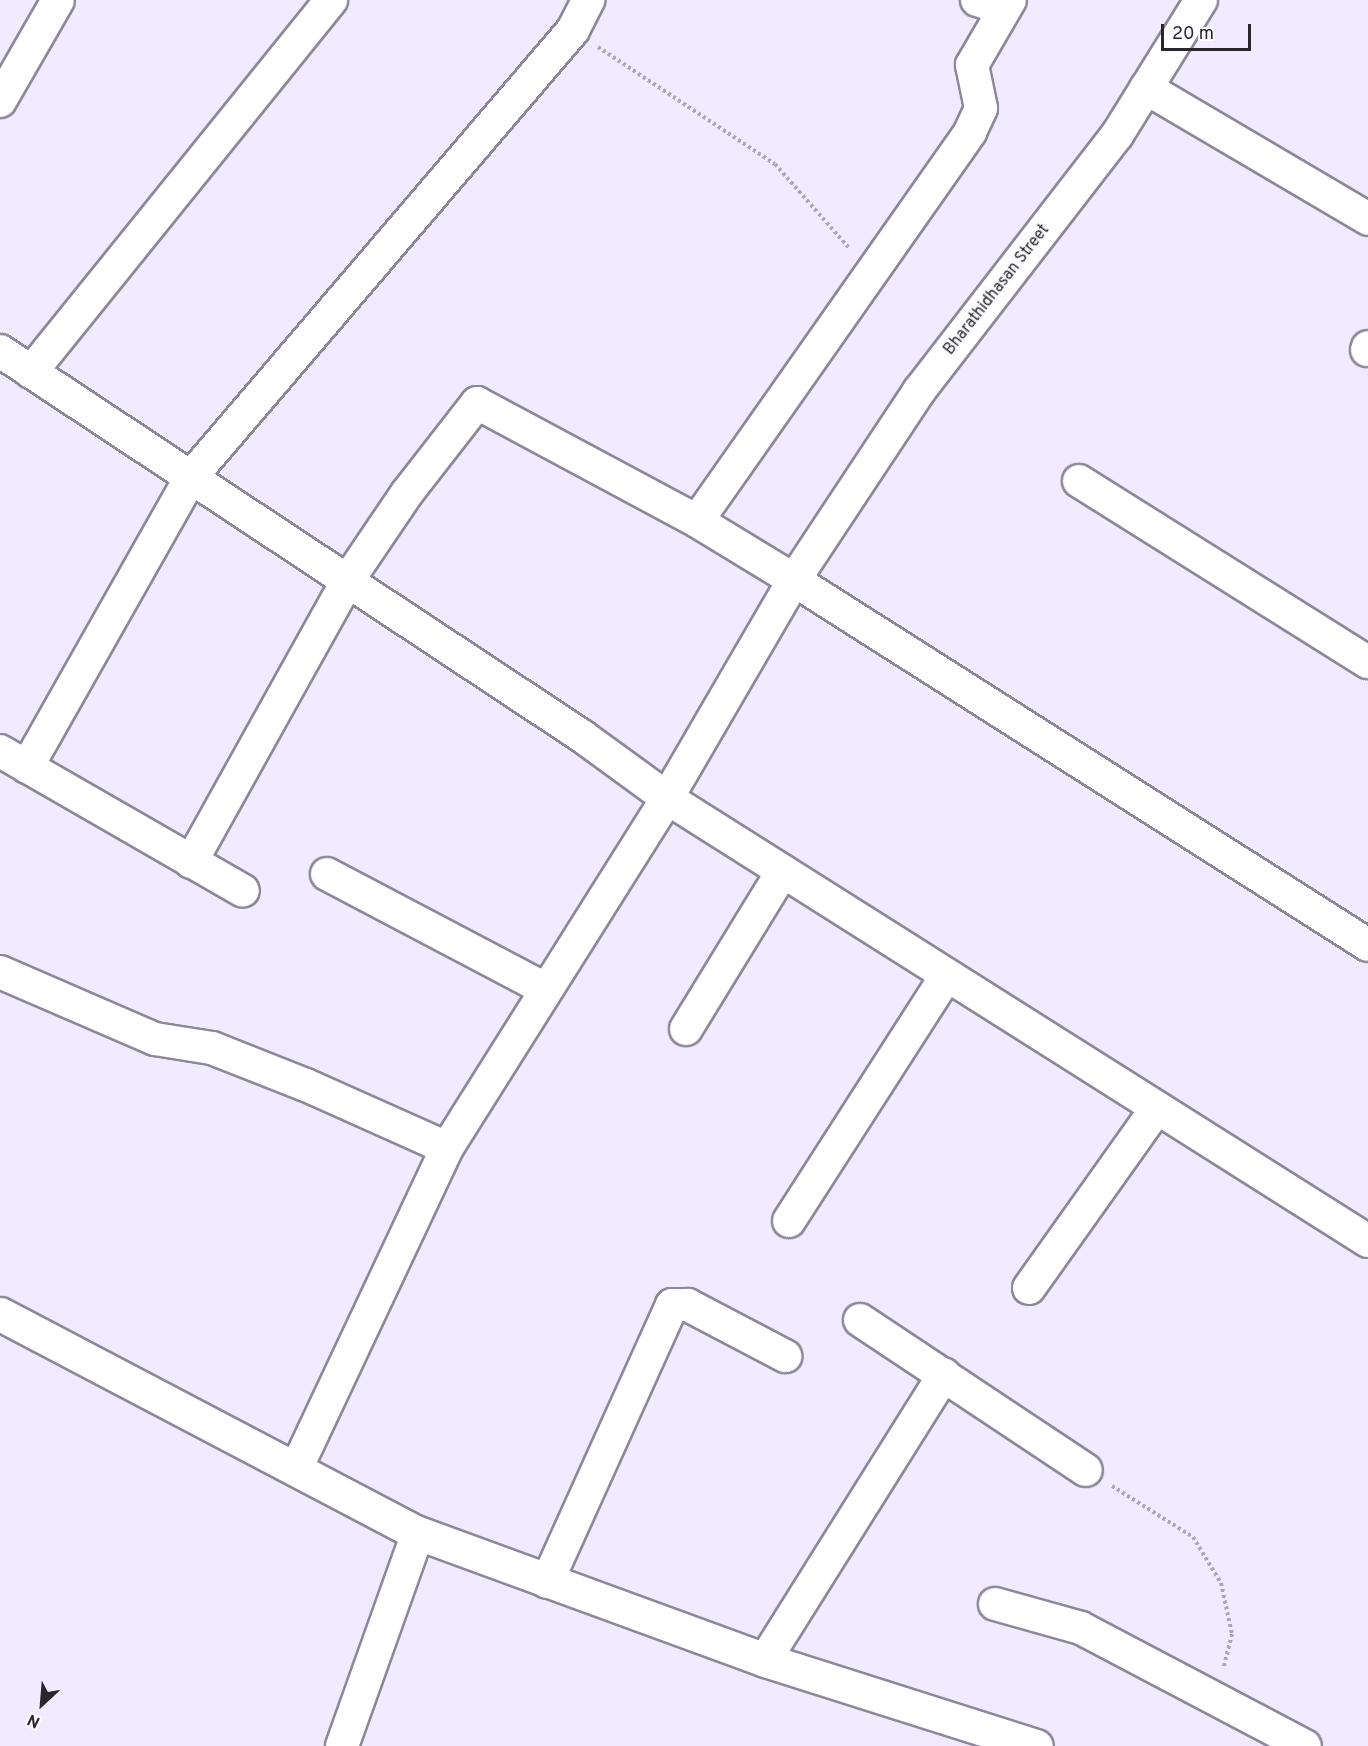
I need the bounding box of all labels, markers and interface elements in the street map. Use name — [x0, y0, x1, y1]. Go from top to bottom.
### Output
scale bar — [1164, 12, 1254, 50]
text: 20 m — [1172, 23, 1214, 46]
street label: Bharathidhasan Street — [940, 221, 1054, 359]
north arrow — [12, 1674, 72, 1734]
text: N — [25, 1709, 44, 1732]

